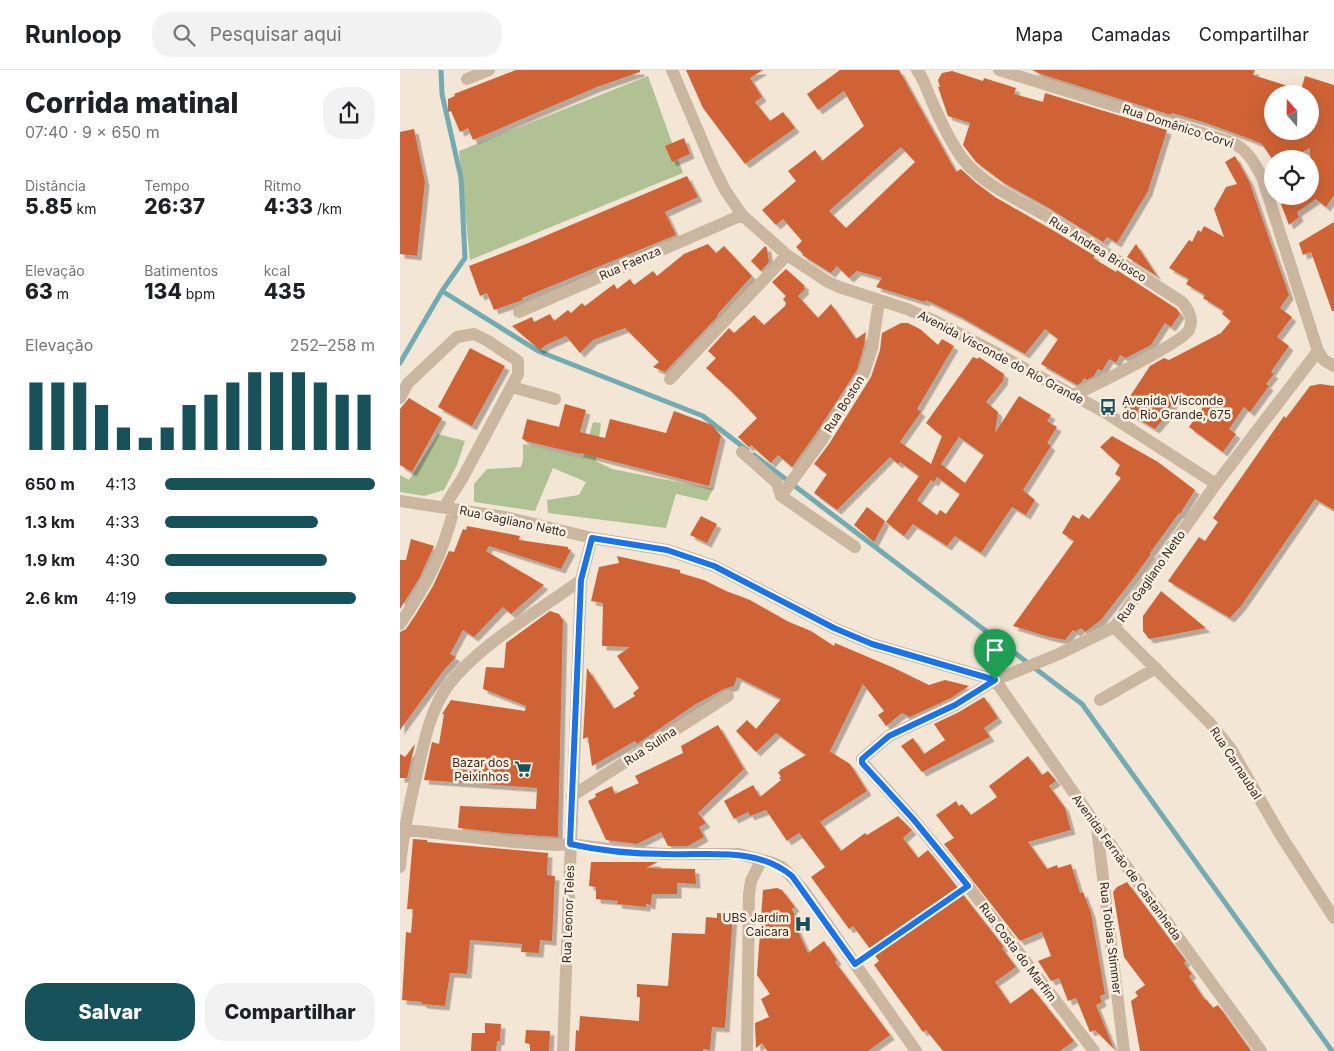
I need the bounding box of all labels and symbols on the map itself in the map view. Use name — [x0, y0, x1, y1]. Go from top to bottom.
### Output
north arrow — [1264, 85, 1319, 140]
street label: Rua Domênico Corvi — [1120, 101, 1236, 151]
street label: Rua Andrea Briosco — [1046, 213, 1150, 285]
street label: Rua Faenza — [597, 243, 663, 283]
street label: Avenida Visconde do Rio Grande — [916, 307, 1086, 407]
street label: Rua Boston — [821, 373, 867, 435]
place label: Avenida Visconde do Rio Grande, 675 — [1122, 393, 1231, 422]
bus stop icon: Avenida Visconde do Rio Grande, 675 — [1098, 397, 1118, 417]
street label: Rua Gagliano Netto — [458, 502, 568, 540]
street label: Rua Gagliano Netto — [1114, 527, 1188, 625]
pin — [974, 629, 1016, 680]
street label: Rua Sulina — [621, 724, 679, 768]
street label: Rua Carnaubal — [1207, 724, 1265, 802]
place label: Bazar dos Peixinhos — [452, 755, 509, 784]
supermarket icon: Bazar dos Peixinhos — [513, 759, 533, 779]
street label: Avenida Fernão de Castanheda — [1069, 791, 1185, 943]
street label: Rua Leonor Teles — [559, 865, 577, 963]
street label: Rua Tobias Stimmer — [1097, 881, 1125, 995]
street label: Rua Costa do Marfim — [976, 900, 1060, 1004]
place label: UBS Jardim Caicara — [722, 910, 789, 939]
hospital icon: UBS Jardim Caicara — [793, 914, 813, 934]

